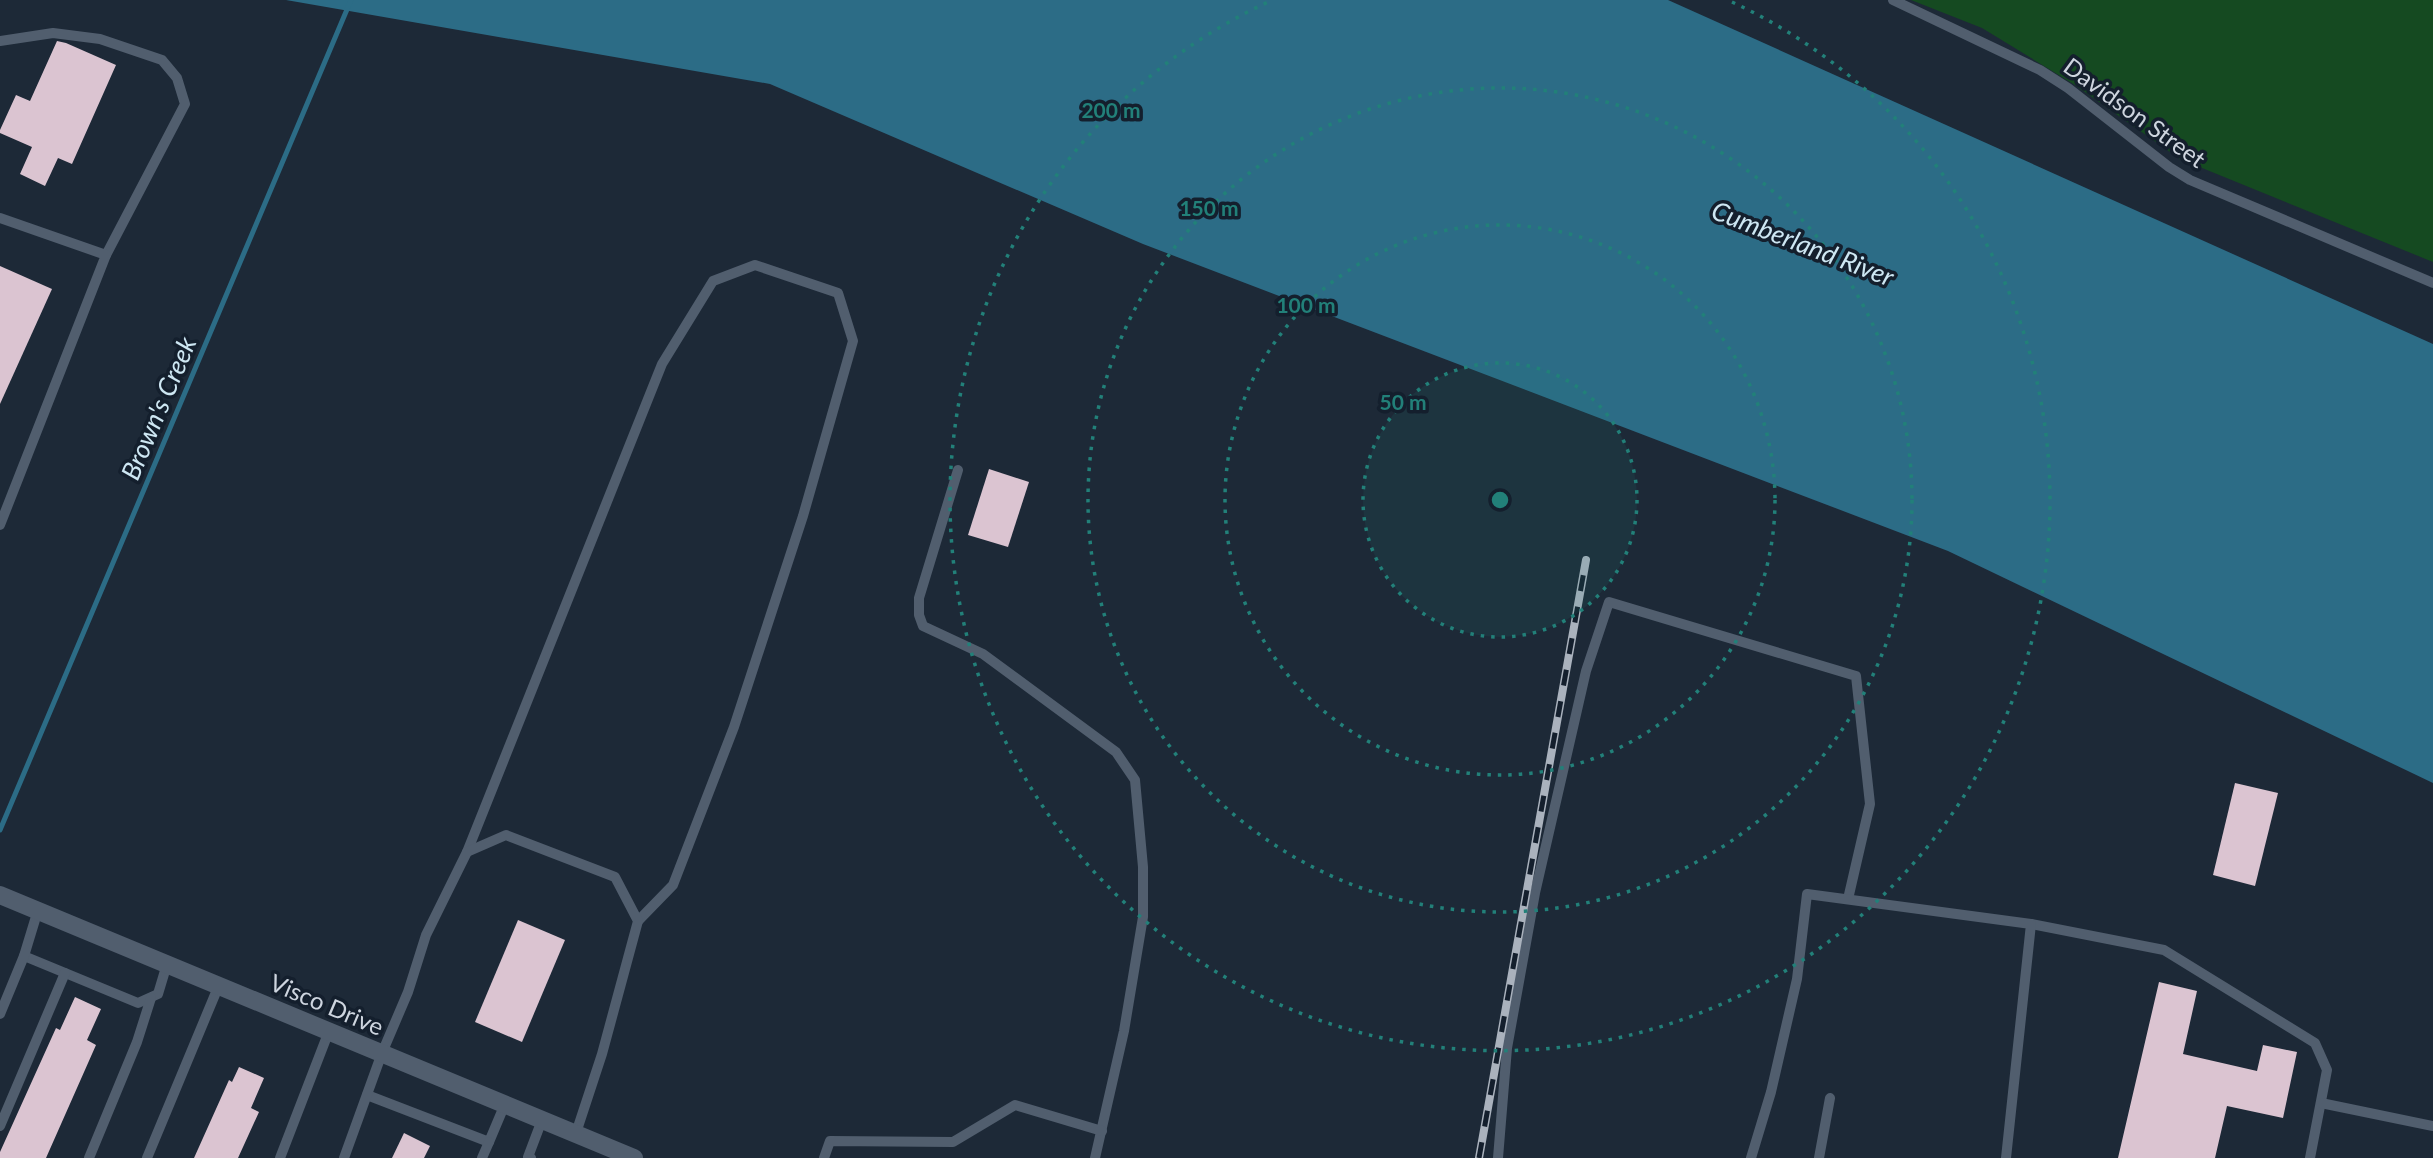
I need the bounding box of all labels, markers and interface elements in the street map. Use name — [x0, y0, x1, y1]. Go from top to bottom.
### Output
street label: Davidson Street — [2059, 51, 2212, 173]
text: 200 m — [1081, 97, 1141, 122]
water label: Cumberland River — [1707, 194, 1900, 293]
text: 150 m — [1179, 195, 1239, 220]
text: 100 m — [1276, 292, 1336, 317]
water label: Brown's Creek — [114, 331, 203, 484]
text: 50 m — [1379, 389, 1427, 414]
centre of rings — [1488, 488, 1512, 512]
street label: Visco Drive — [266, 967, 388, 1041]

